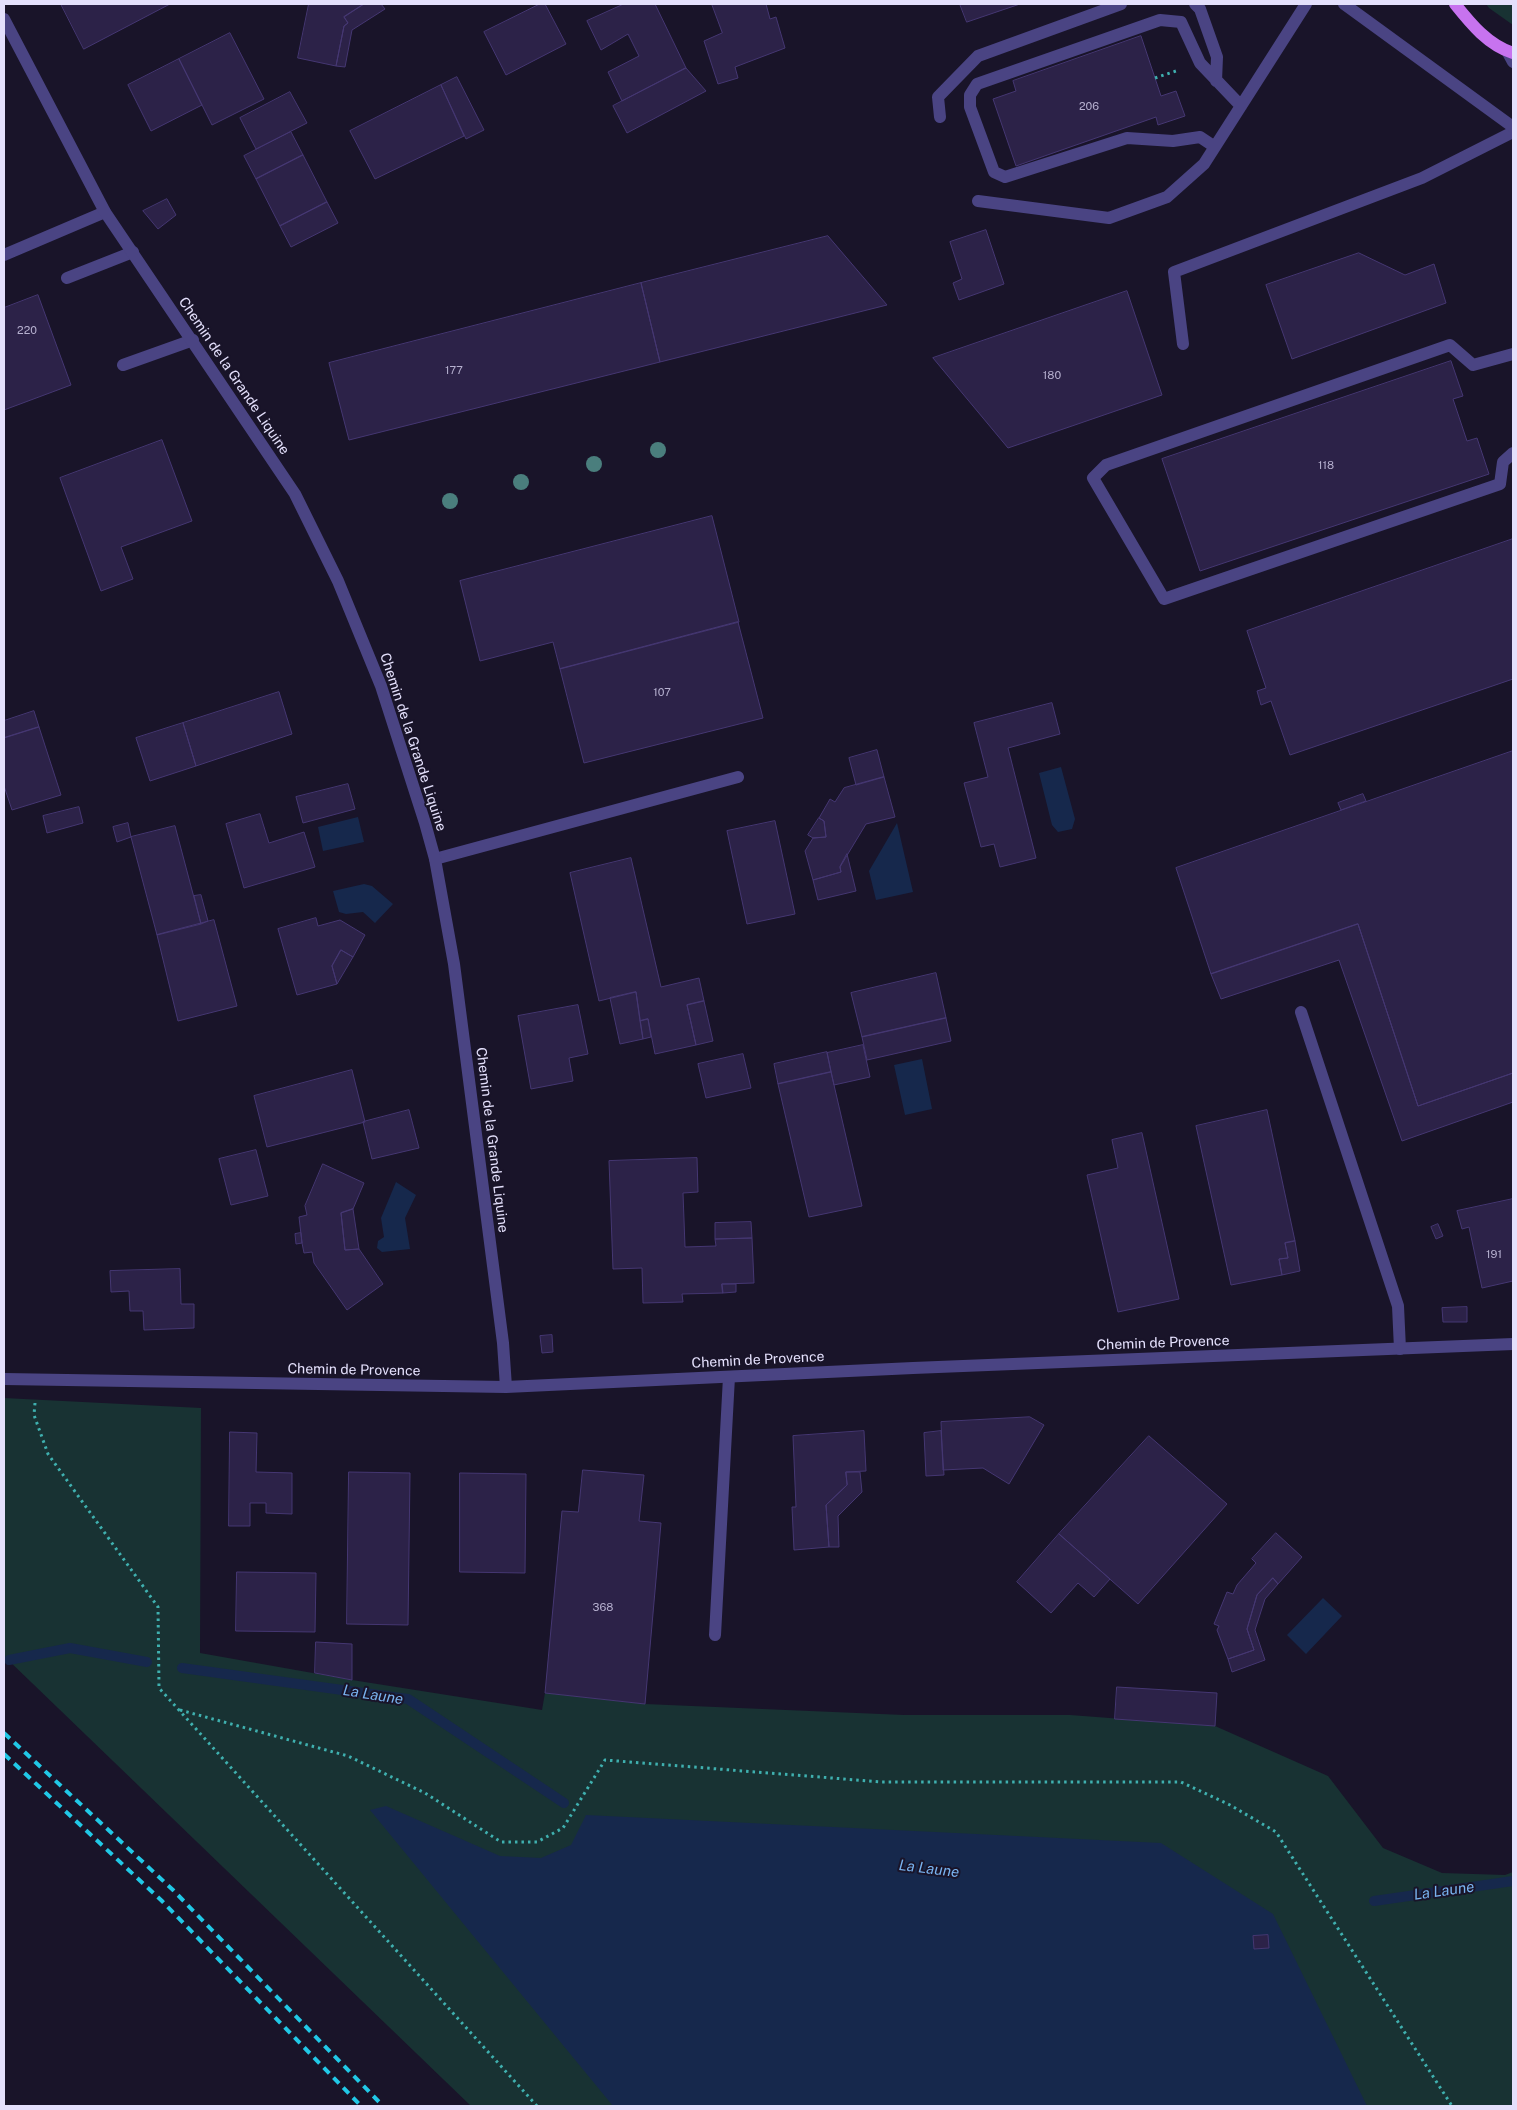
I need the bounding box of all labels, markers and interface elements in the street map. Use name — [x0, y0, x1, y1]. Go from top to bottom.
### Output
house number: 206 — [1079, 100, 1099, 114]
street label: Chemin de la Grande Liquine — [175, 294, 293, 458]
house number: 220 — [17, 324, 37, 338]
house number: 177 — [445, 364, 463, 378]
house number: 180 — [1043, 369, 1061, 383]
house number: 118 — [1318, 459, 1334, 473]
street label: Chemin de la Grande Liquine — [376, 651, 450, 833]
house number: 107 — [653, 686, 671, 700]
street label: Chemin de la Grande Liquine — [472, 1046, 512, 1234]
house number: 191 — [1486, 1248, 1502, 1262]
street label: Chemin de Provence — [1096, 1332, 1230, 1354]
street label: Chemin de Provence — [691, 1348, 825, 1372]
street label: Chemin de Provence — [287, 1360, 421, 1380]
house number: 368 — [593, 1601, 613, 1615]
water label: La Laune — [342, 1681, 404, 1709]
water label: La Laune — [898, 1856, 960, 1882]
water label: La Laune — [1413, 1878, 1475, 1904]

